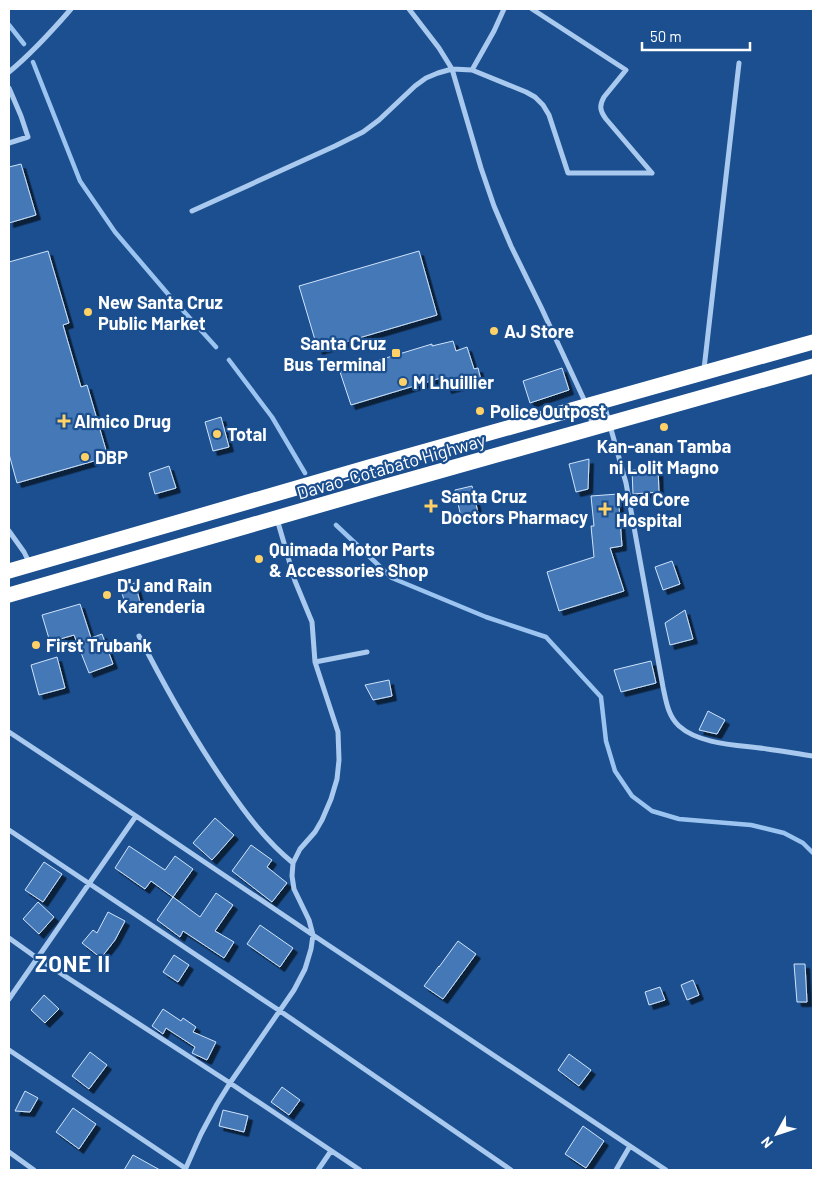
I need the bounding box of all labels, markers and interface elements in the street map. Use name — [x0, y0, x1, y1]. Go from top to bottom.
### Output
scale bar — [642, 20, 750, 52]
text: 50 m — [650, 27, 682, 45]
place label: New Santa Cruz Public Market — [98, 291, 223, 334]
marker: New Santa Cruz Public Market — [82, 306, 94, 318]
place label: AJ Store — [504, 320, 574, 342]
marker: AJ Store — [488, 325, 500, 337]
place label: Santa Cruz Bus Terminal — [283, 332, 386, 375]
marker: Santa Cruz Bus Terminal — [390, 347, 402, 359]
place label: M Lhuillier — [413, 371, 494, 393]
marker: M Lhuillier — [397, 376, 409, 388]
place label: Police Outpost — [490, 400, 606, 422]
marker: Police Outpost — [474, 405, 486, 417]
place label: Almico Drug — [74, 410, 171, 432]
marker: Almico Drug — [58, 415, 70, 427]
marker: Kan-anan Tamba ni Lolit Magno — [658, 421, 670, 433]
place label: Total — [227, 423, 267, 445]
marker: Total — [211, 428, 223, 440]
street label: Davao-Cotabato Highway — [294, 429, 488, 503]
place label: Kan-anan Tamba ni Lolit Magno — [597, 435, 731, 478]
place label: DBP — [95, 446, 128, 468]
marker: DBP — [79, 451, 91, 463]
place label: Santa Cruz Doctors Pharmacy — [441, 485, 588, 528]
place label: Med Core Hospital — [616, 488, 690, 531]
marker: Santa Cruz Doctors Pharmacy — [425, 500, 437, 512]
marker: Med Core Hospital — [598, 502, 612, 516]
place label: Quimada Motor Parts & Accessories Shop — [269, 538, 435, 581]
marker: Quimada Motor Parts & Accessories Shop — [253, 553, 265, 565]
place label: D'J and Rain Karenderia — [117, 574, 212, 617]
marker: D'J and Rain Karenderia — [101, 589, 113, 601]
place label: First Trubank — [46, 634, 153, 656]
marker: First Trubank — [30, 639, 42, 651]
district label: ZONE II — [35, 950, 111, 976]
north arrow — [752, 1109, 802, 1159]
text: N — [757, 1134, 776, 1152]

